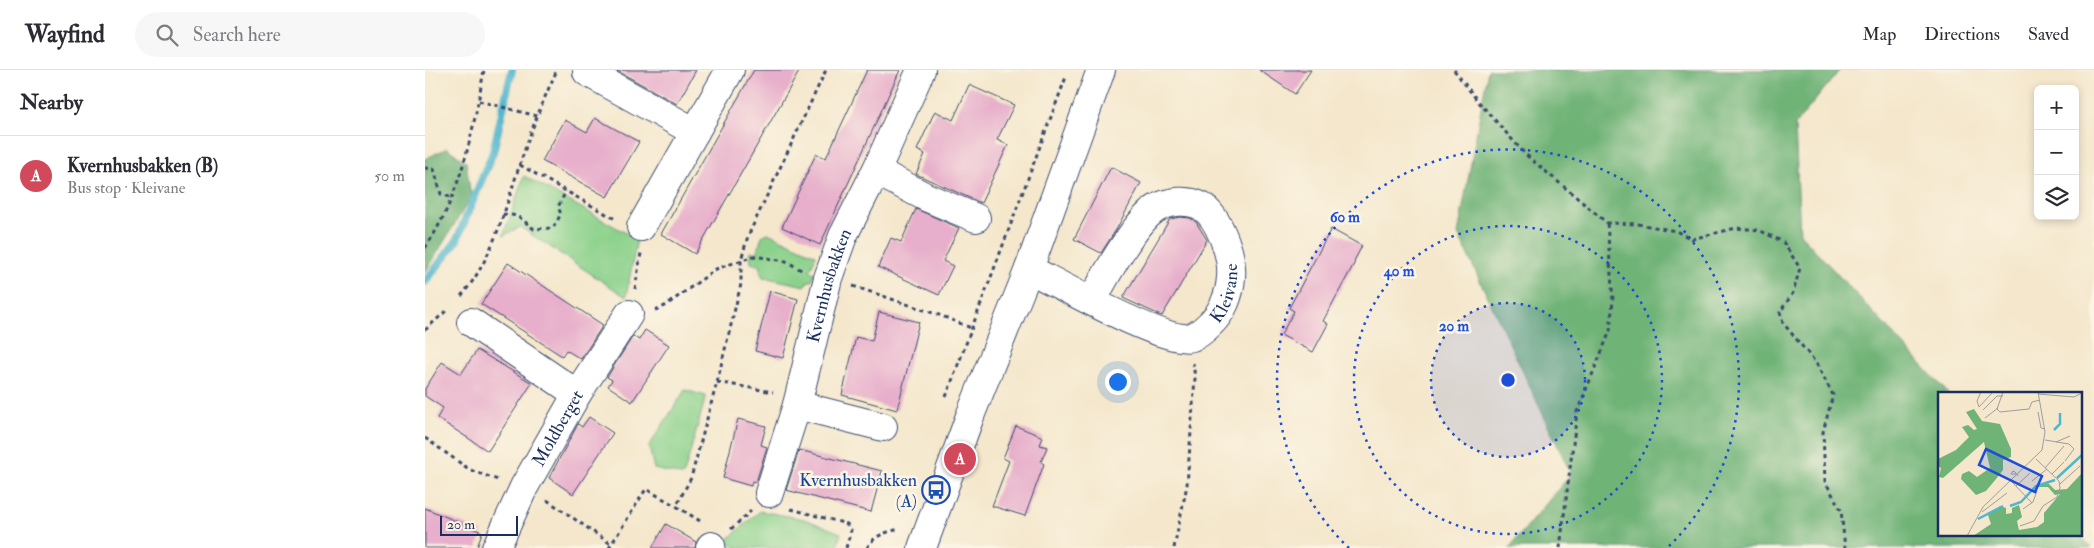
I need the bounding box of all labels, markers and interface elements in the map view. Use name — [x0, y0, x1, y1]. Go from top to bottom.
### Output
search box — [135, 12, 485, 57]
text: Wayfind — [25, 19, 105, 50]
icon: search — [153, 21, 181, 49]
text: Search here — [193, 23, 281, 47]
text: Map — [1863, 23, 1896, 46]
text: Directions — [1924, 23, 2000, 46]
text: Saved — [2028, 23, 2069, 46]
map controls — [2034, 85, 2079, 220]
button: + — [2034, 85, 2079, 130]
text: Nearby — [20, 89, 83, 116]
button: − — [2034, 130, 2079, 175]
text: Kvernhusbakken (B) — [67, 154, 218, 178]
text: A — [31, 166, 41, 186]
text: 50 m — [374, 166, 405, 186]
button: layers — [2034, 175, 2079, 220]
text: Bus stop · Kleivane — [67, 178, 185, 198]
text: 60 m — [1330, 208, 1360, 227]
street label: Kvernhusbakken — [801, 224, 857, 345]
street label: Kleivane — [1204, 262, 1243, 328]
text: 40 m — [1383, 262, 1415, 281]
text: 20 m — [1439, 317, 1469, 336]
your location — [1105, 369, 1131, 395]
centre of rings — [1499, 371, 1517, 389]
street label: Moldberget — [527, 385, 588, 470]
inset map — [1938, 392, 2081, 536]
pin: A — [944, 440, 976, 478]
place label: Kvernhusbakken (A) — [799, 469, 917, 513]
bus stop icon: Kvernhusbakken (A) — [921, 475, 951, 505]
scale bar — [440, 513, 517, 536]
text: 20 m — [447, 516, 475, 533]

